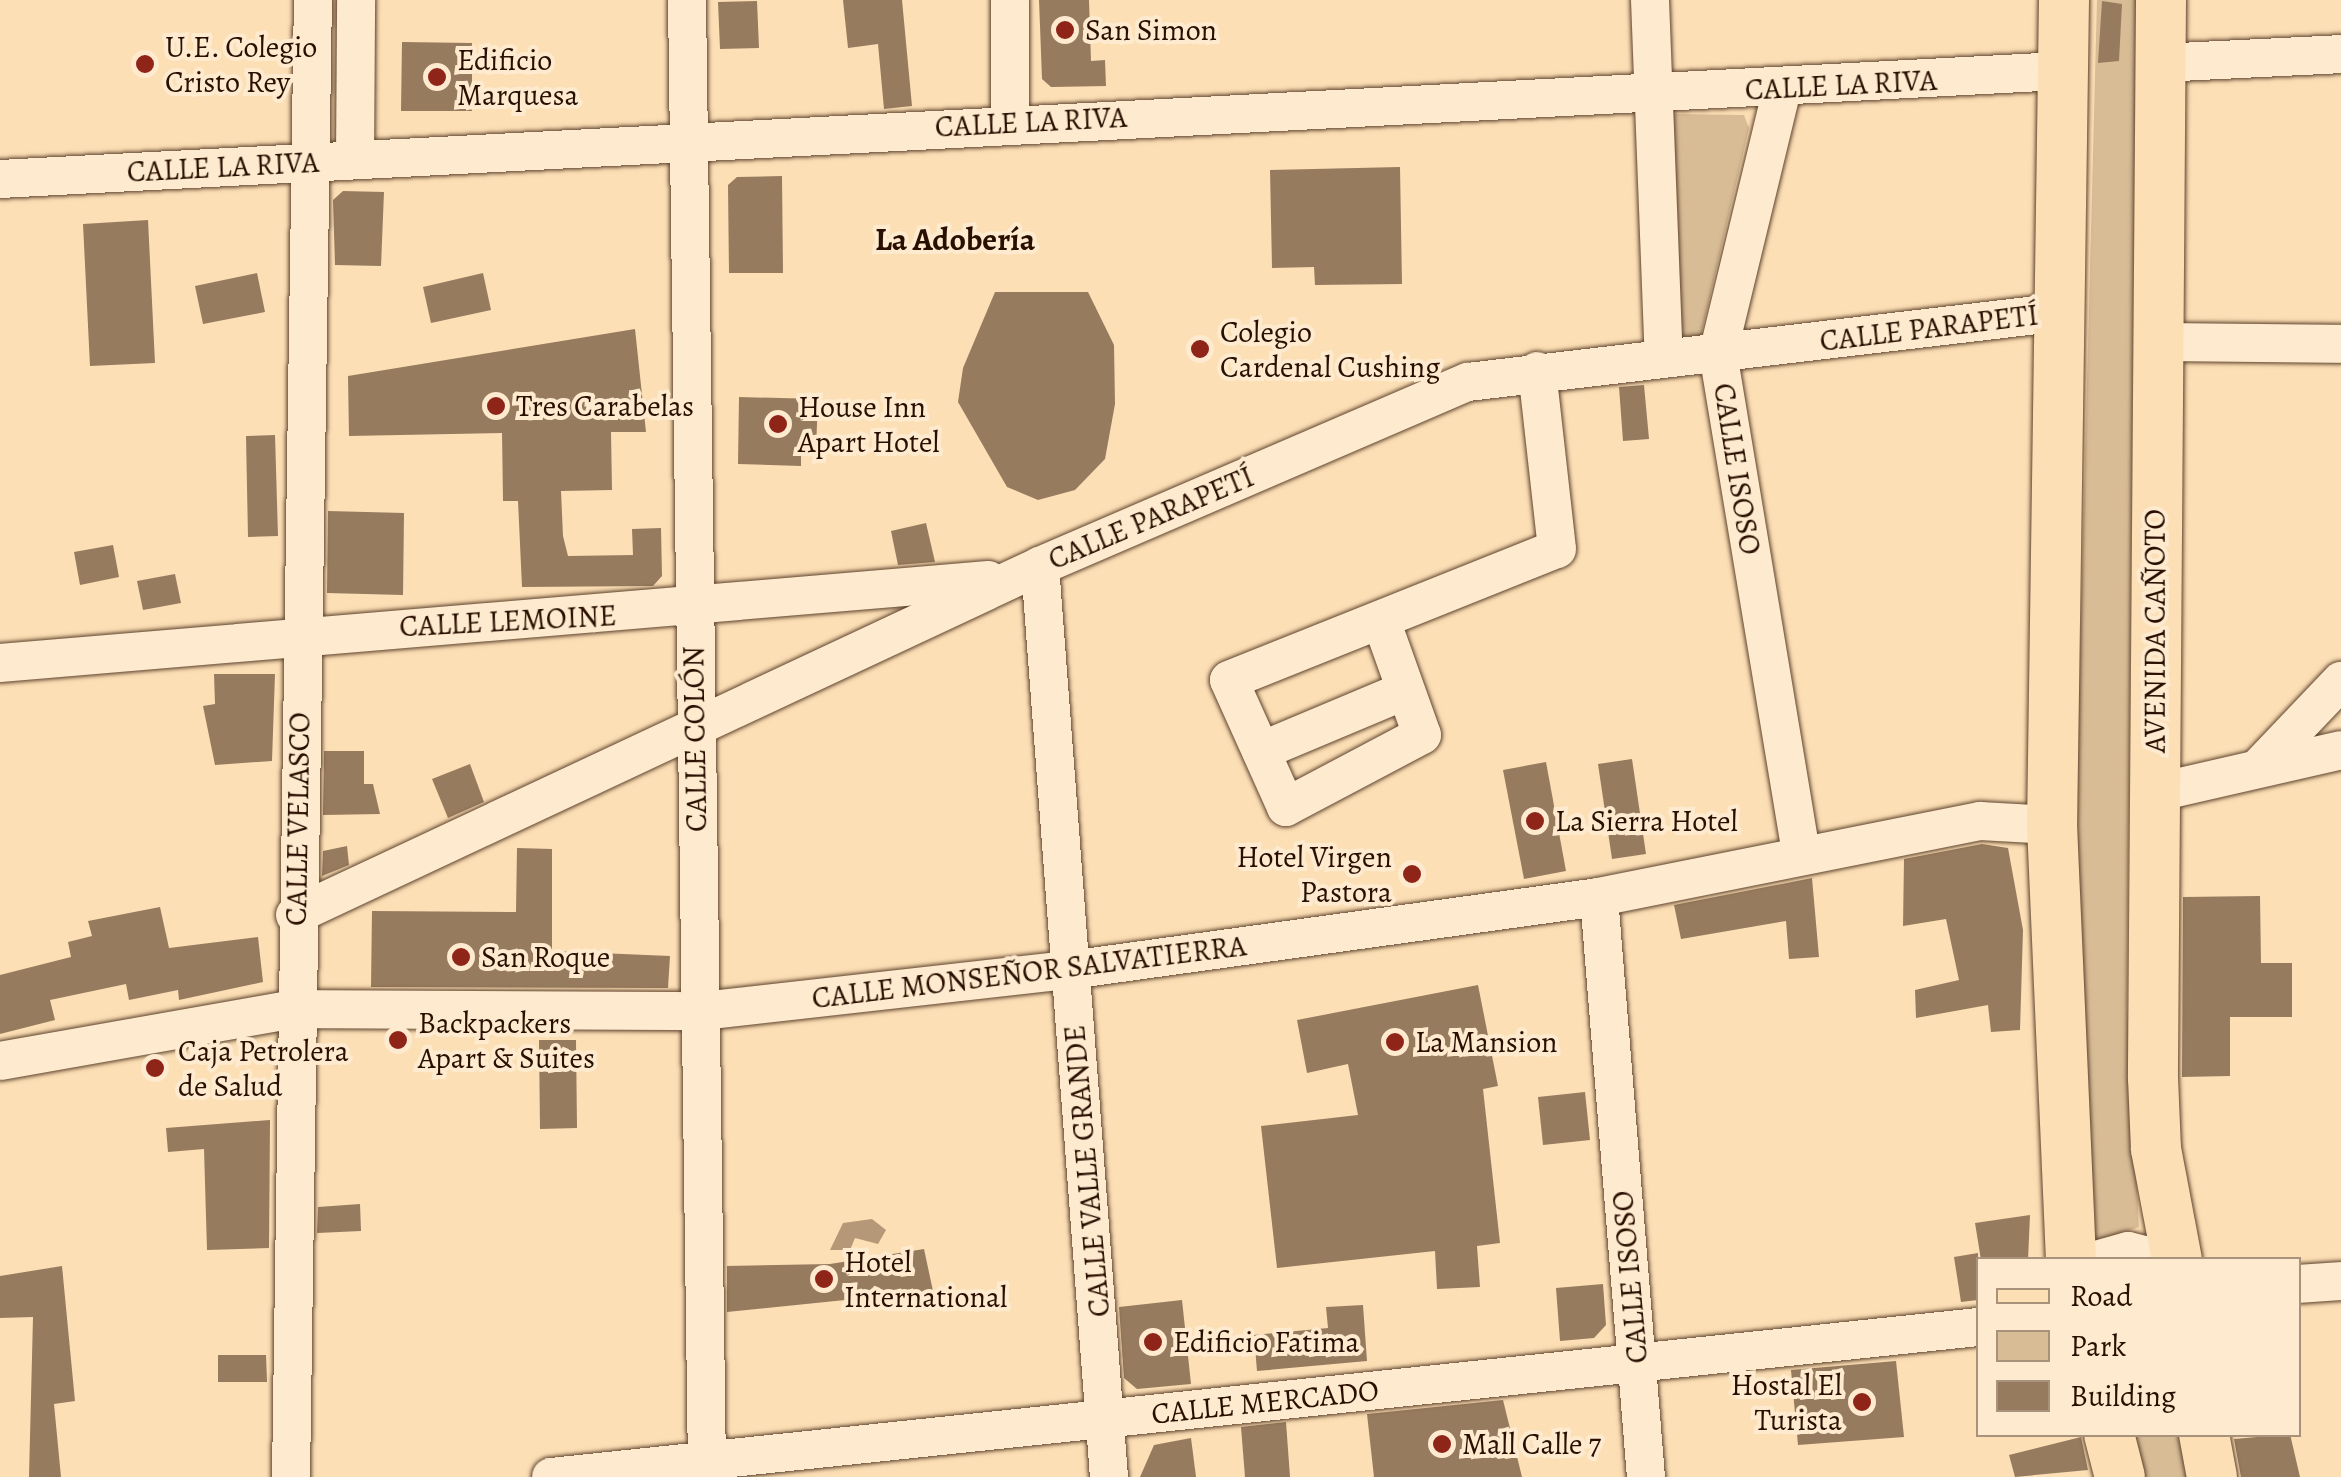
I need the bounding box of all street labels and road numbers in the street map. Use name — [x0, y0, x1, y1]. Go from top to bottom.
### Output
street label: CALLE LA RIVA — [1744, 62, 1938, 108]
street label: CALLE LA RIVA — [934, 99, 1128, 145]
street label: CALLE LA RIVA — [126, 144, 320, 190]
street label: CALLE PARAPETÍ — [1818, 297, 2040, 359]
street label: CALLE ISOSO — [1706, 381, 1768, 557]
street label: CALLE PARAPETÍ — [1043, 458, 1259, 578]
street label: AVENIDA CAÑOTO — [2137, 509, 2173, 753]
street label: CALLE LEMOINE — [398, 597, 618, 645]
street label: CALLE COLÓN — [675, 646, 715, 832]
street label: CALLE VELASCO — [278, 712, 318, 926]
street label: CALLE MONSEÑOR SALVATIERRA — [810, 927, 1248, 1017]
street label: CALLE VALLE GRANDE — [1056, 1024, 1118, 1318]
street label: CALLE ISOSO — [1605, 1189, 1655, 1365]
street label: CALLE MERCADO — [1149, 1372, 1381, 1432]

